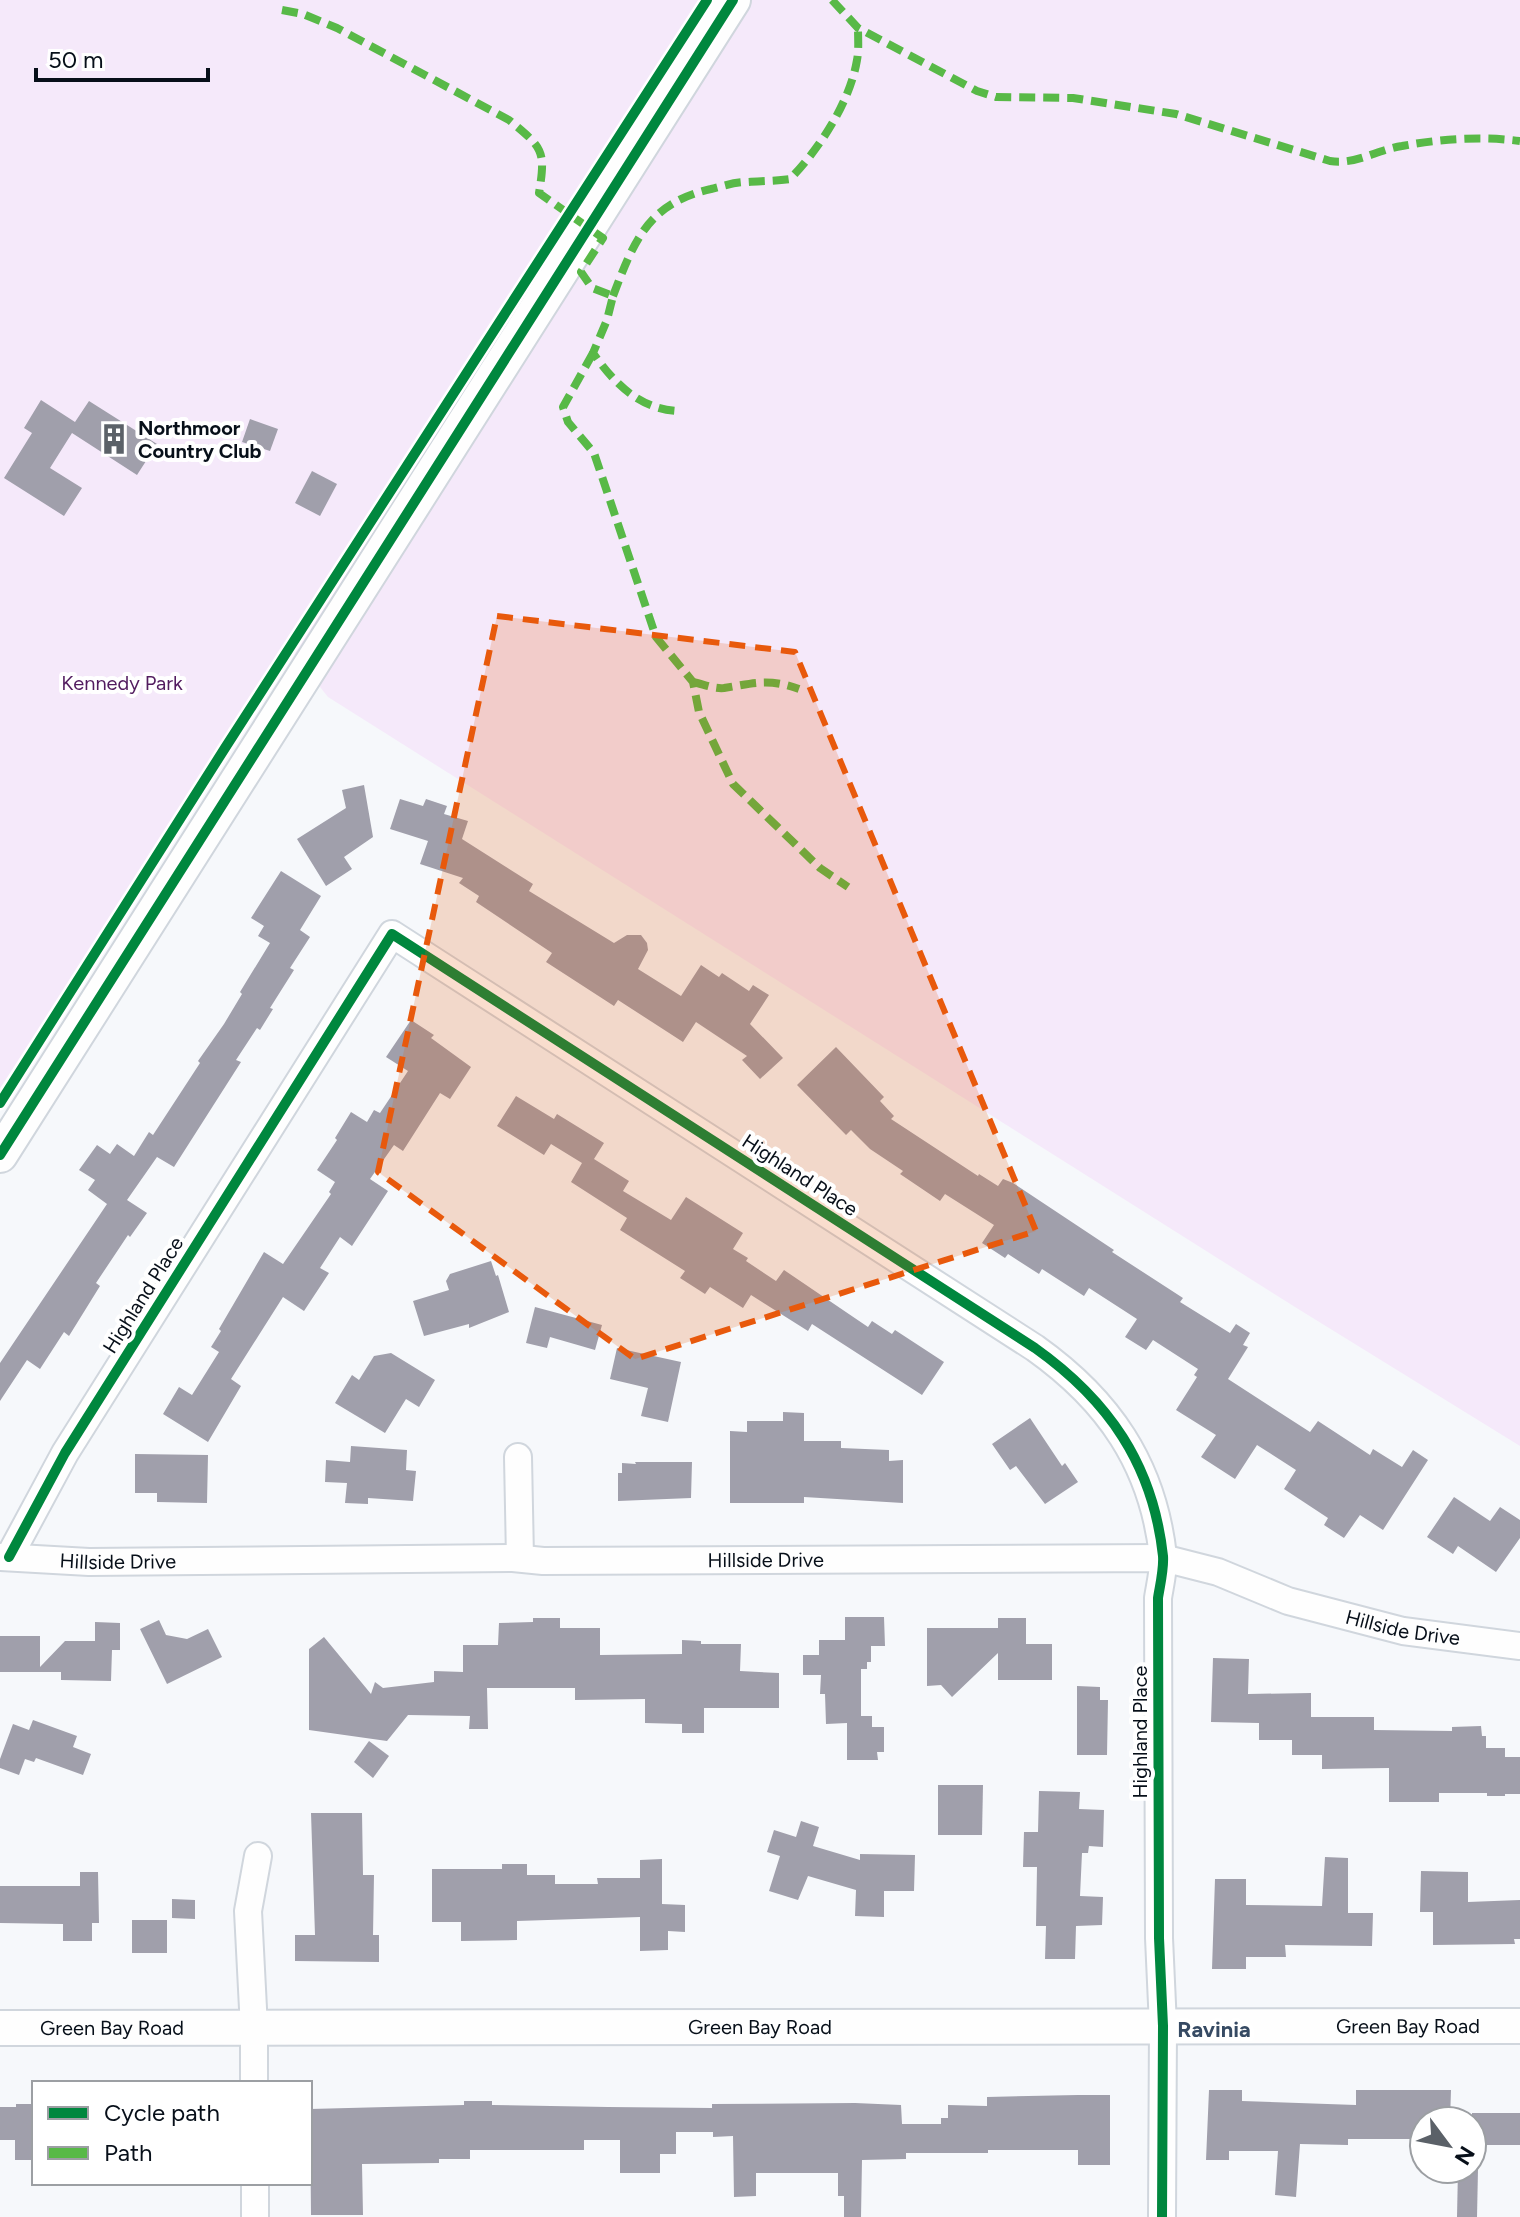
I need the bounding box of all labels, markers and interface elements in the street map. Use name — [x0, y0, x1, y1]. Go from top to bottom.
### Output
scale bar — [36, 32, 208, 82]
text: 50 m — [48, 45, 104, 74]
place label: Northmoor Country Club — [138, 416, 262, 463]
building icon: Northmoor Country Club — [97, 422, 131, 456]
park label: Kennedy Park — [61, 671, 183, 695]
street label: Highland Place — [738, 1129, 862, 1221]
street label: Highland Place — [98, 1232, 188, 1358]
street label: Hillside Drive — [59, 1548, 176, 1574]
street label: Hillside Drive — [707, 1548, 824, 1572]
street label: Hillside Drive — [1343, 1605, 1462, 1650]
street label: Highland Place — [1128, 1665, 1152, 1798]
street label: Green Bay Road — [1336, 2014, 1480, 2038]
street label: Green Bay Road — [688, 2015, 832, 2039]
street label: Green Bay Road — [40, 2016, 184, 2040]
district label: Ravinia — [1177, 2016, 1251, 2043]
legend — [32, 2081, 312, 2185]
text: Cycle path — [104, 2098, 220, 2127]
north arrow — [1408, 2105, 1488, 2185]
text: Path — [104, 2138, 152, 2167]
text: N — [1449, 2141, 1480, 2170]

